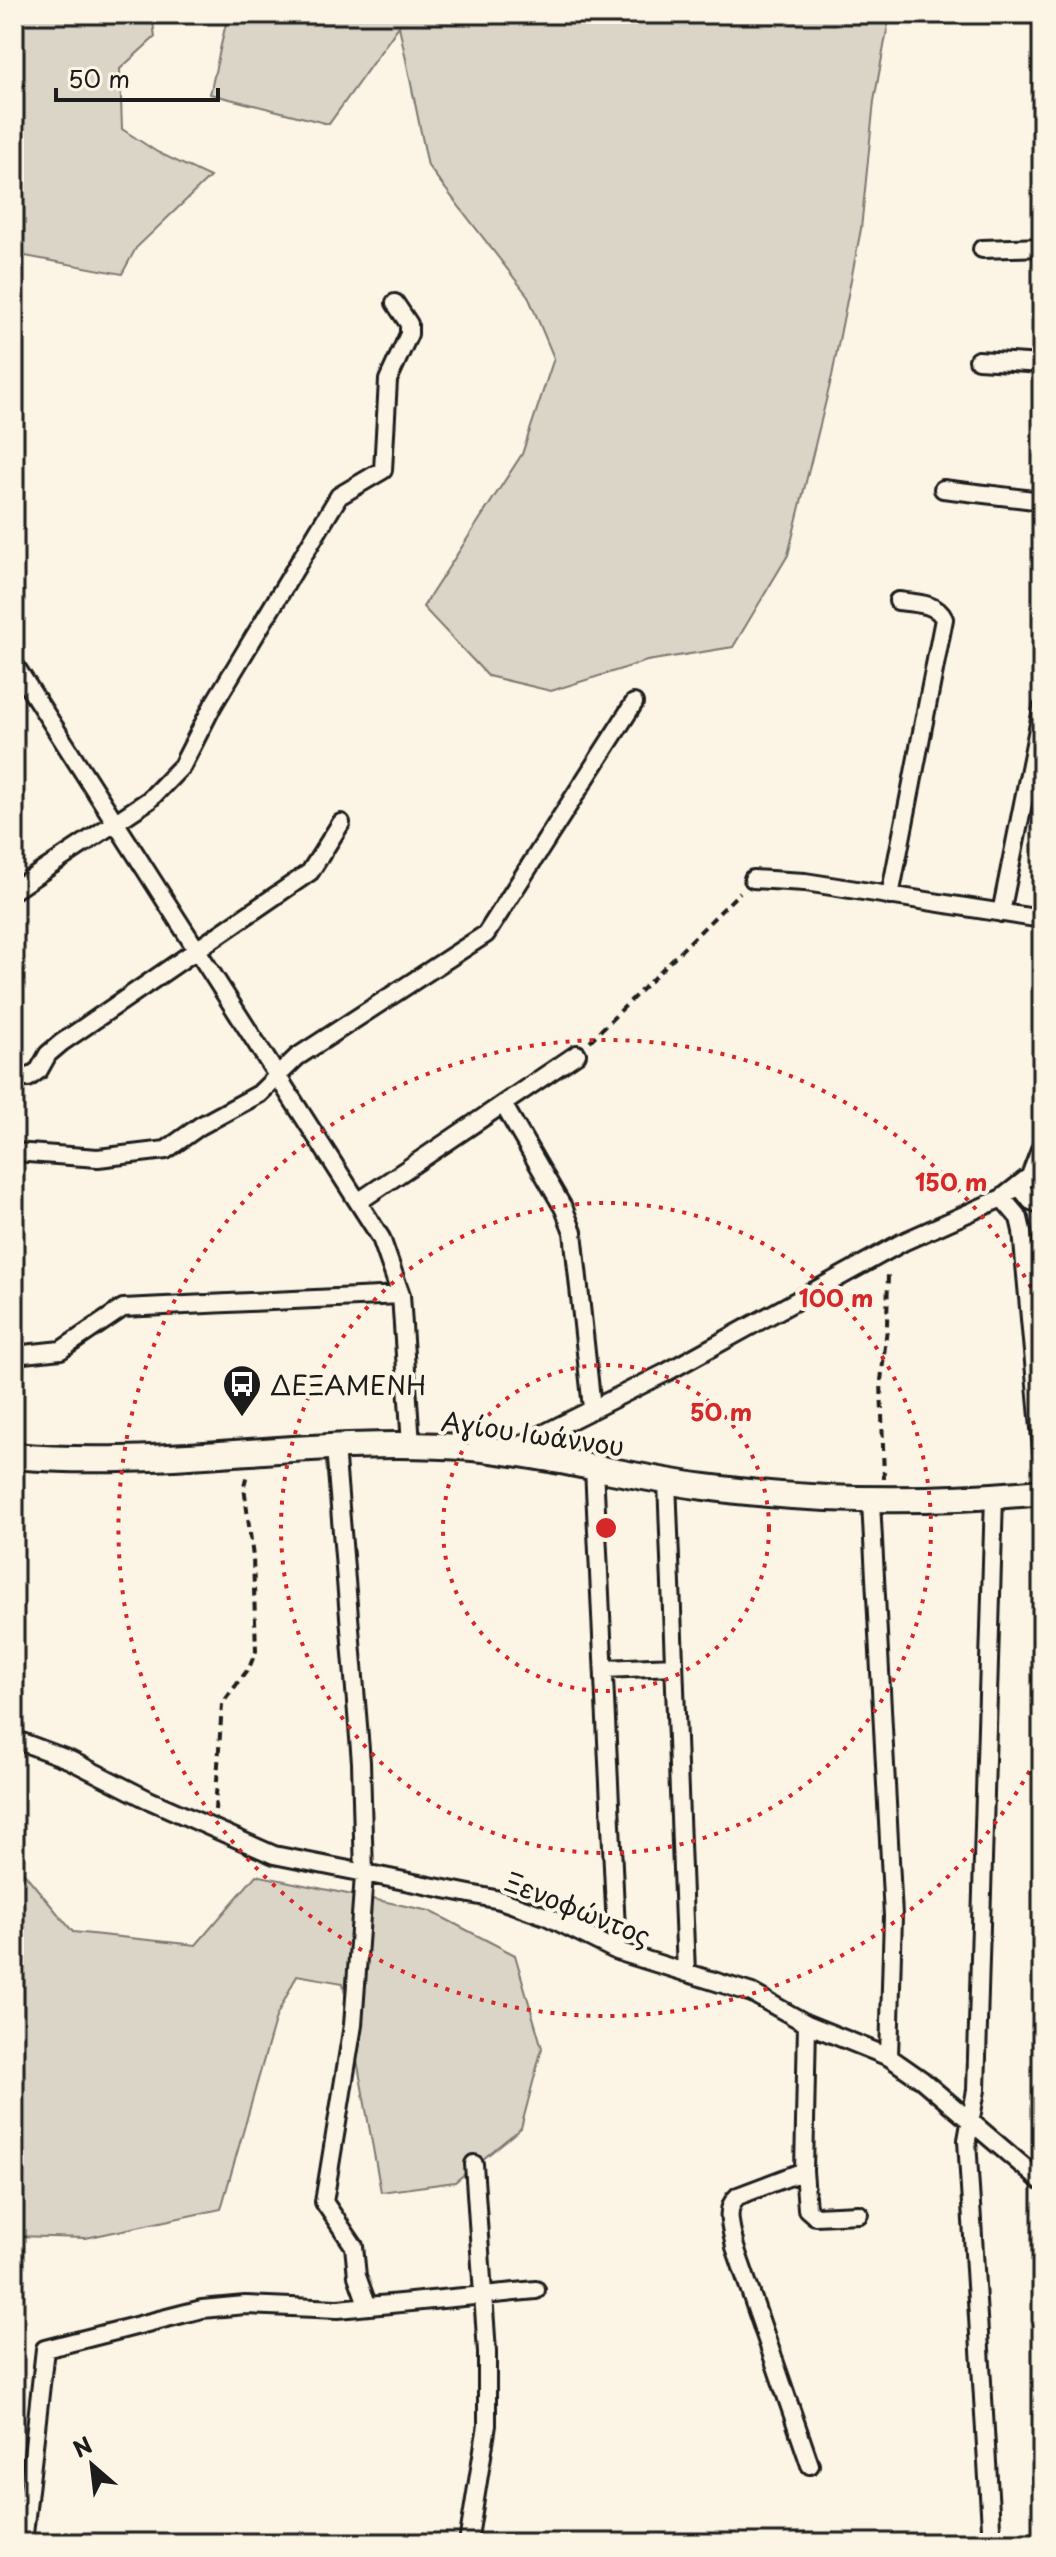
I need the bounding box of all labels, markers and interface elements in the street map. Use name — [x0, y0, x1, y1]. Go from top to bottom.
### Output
scale bar — [56, 52, 218, 102]
text: 50 m — [68, 60, 130, 96]
text: 150 m — [915, 1163, 987, 1199]
text: 100 m — [799, 1279, 873, 1315]
bus stop icon: ΔΕΞΑΜΕΝΗ — [221, 1363, 263, 1418]
place label: ΔΕΞΑΜΕΝΗ — [270, 1365, 426, 1404]
text: 50 m — [690, 1393, 752, 1429]
street label: Αγίου Ιωάννου — [439, 1401, 627, 1465]
centre of rings — [592, 1514, 620, 1542]
street label: Ξενοφώντος — [499, 1861, 657, 1955]
north arrow — [52, 2425, 132, 2505]
text: N — [66, 2427, 97, 2465]

